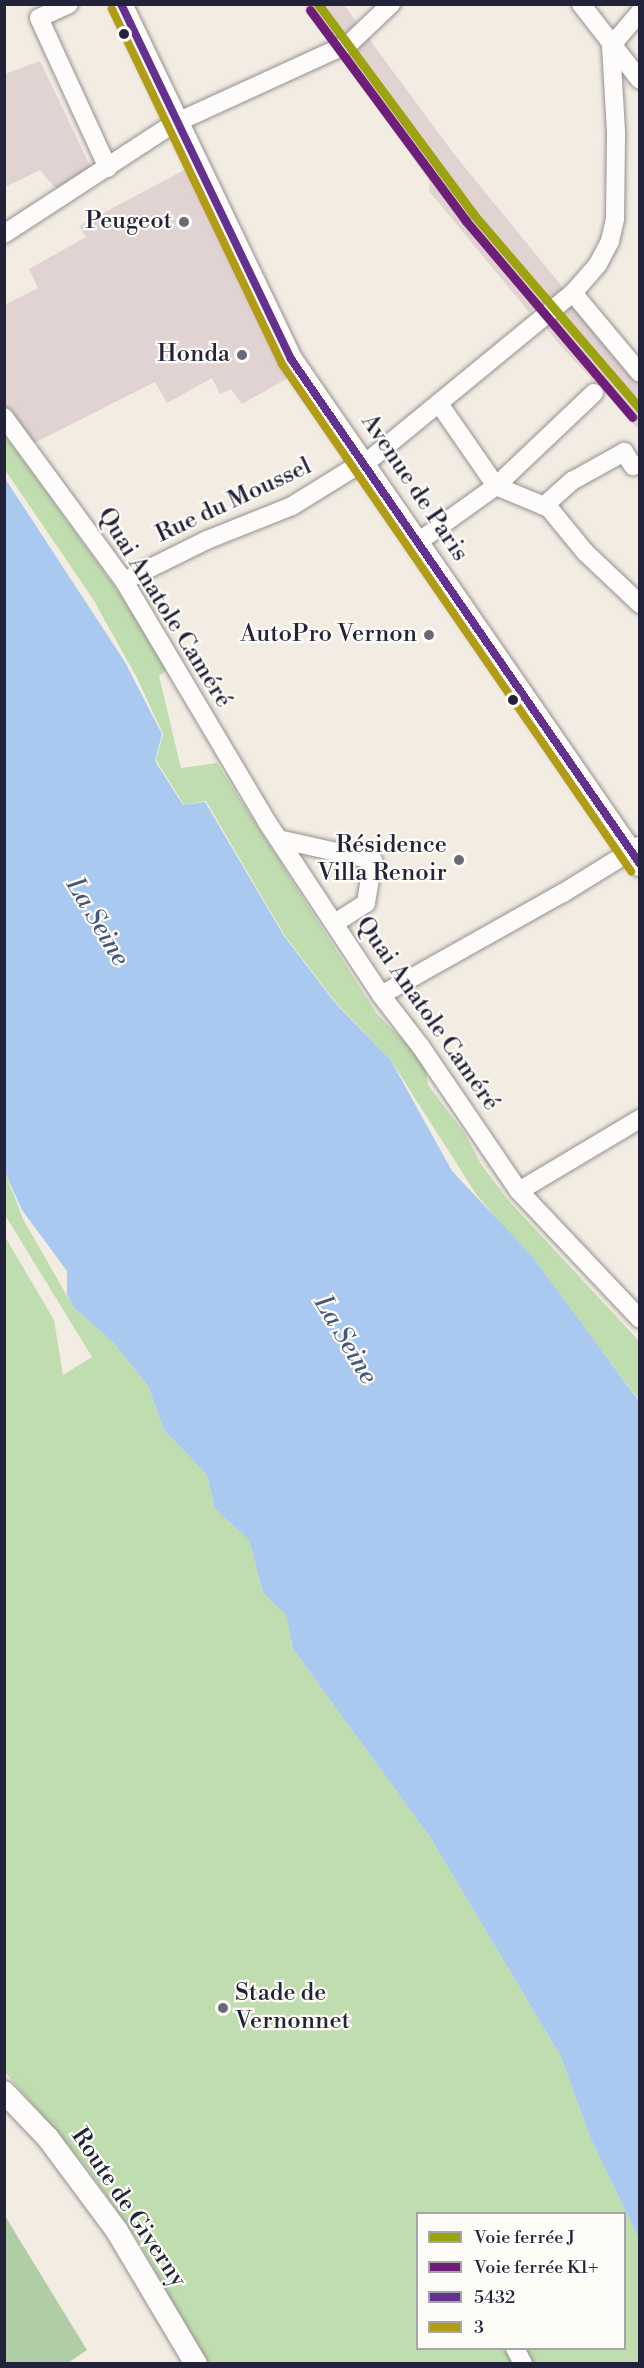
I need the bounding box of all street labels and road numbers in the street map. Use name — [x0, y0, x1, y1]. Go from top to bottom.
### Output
street label: Avenue de Paris — [354, 409, 474, 567]
street label: Rue du Moussel — [152, 452, 316, 550]
street label: Quai Anatole Caméré — [91, 503, 237, 713]
street label: Quai Anatole Caméré — [349, 911, 505, 1117]
street label: Route de Giverny — [64, 2123, 192, 2293]

